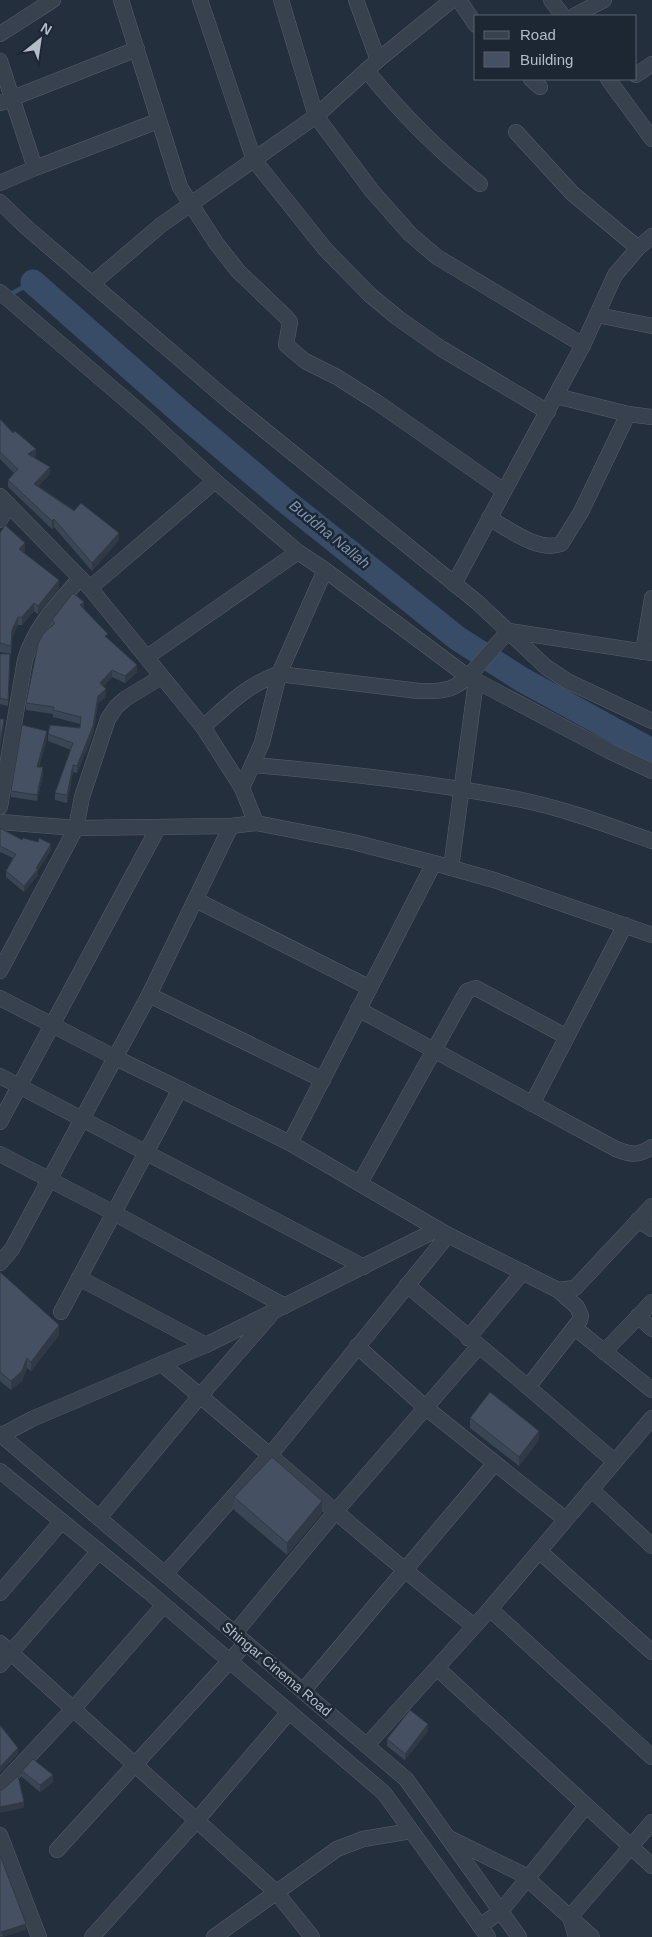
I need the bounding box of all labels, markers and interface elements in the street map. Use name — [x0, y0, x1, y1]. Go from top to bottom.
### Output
north arrow — [15, 15, 65, 65]
legend — [474, 15, 637, 80]
text: N — [38, 19, 55, 38]
text: Road — [520, 26, 556, 43]
text: Building — [520, 51, 573, 68]
water label: Buddha Nallah — [286, 496, 374, 572]
street label: Shingar Cinema Road — [219, 1619, 335, 1719]

